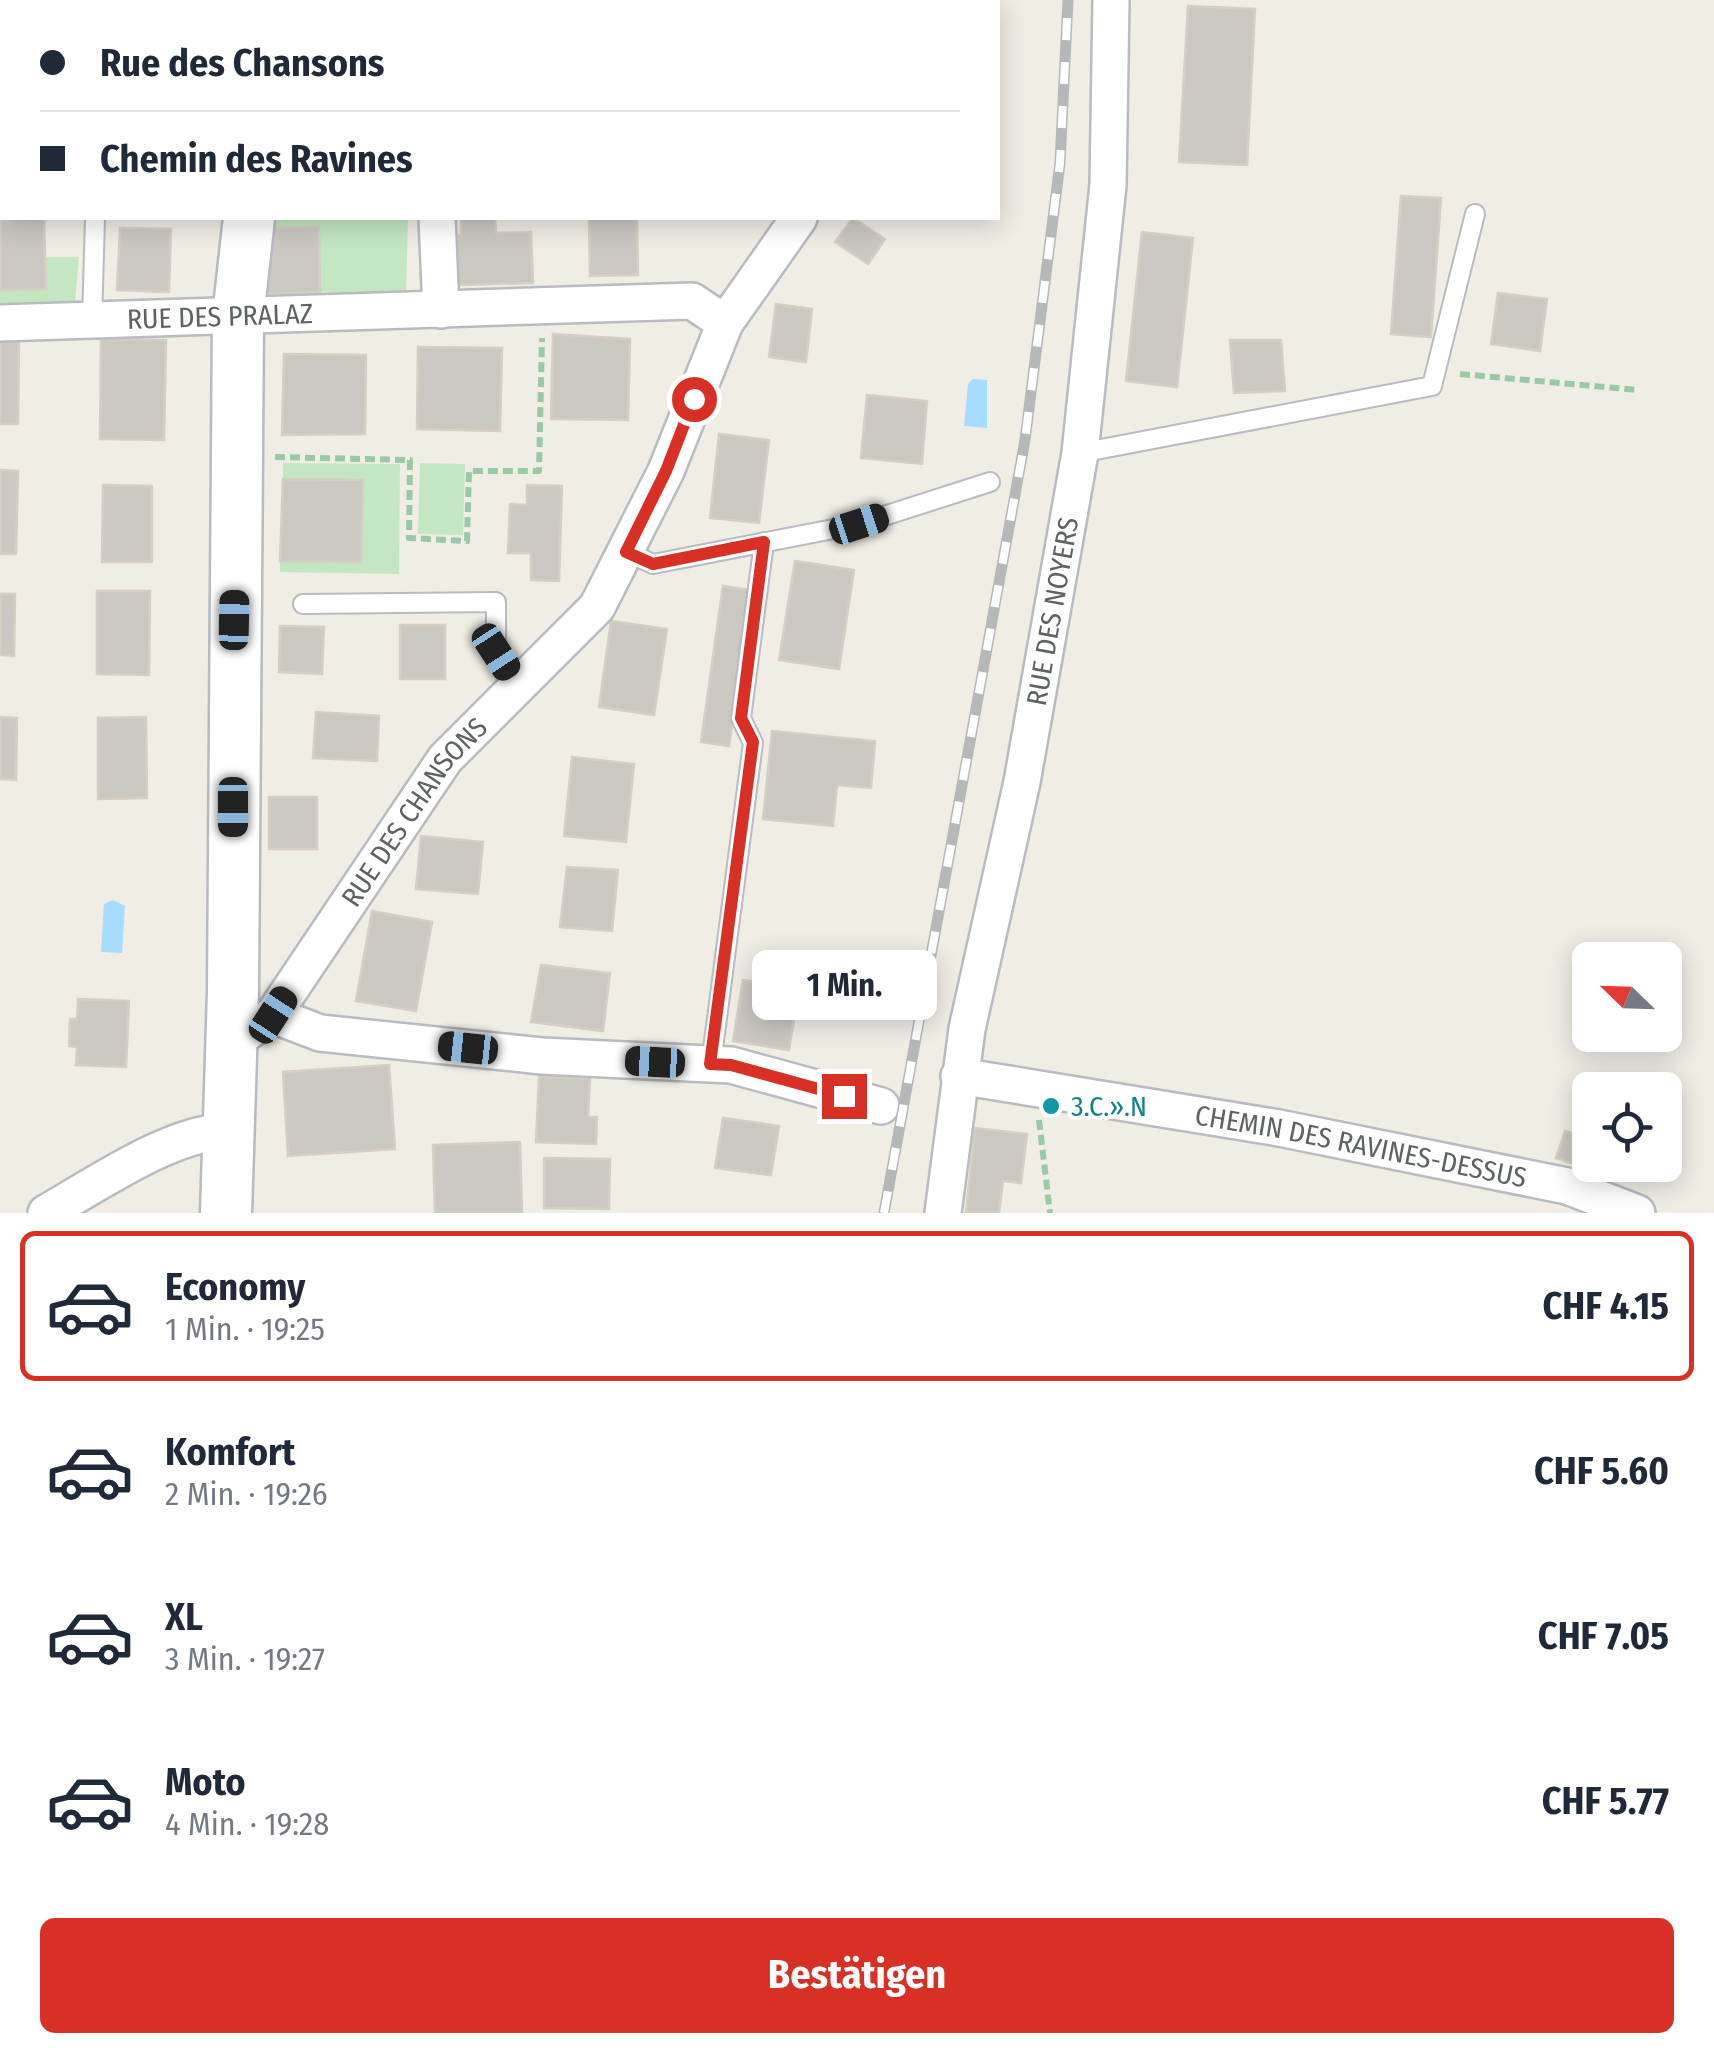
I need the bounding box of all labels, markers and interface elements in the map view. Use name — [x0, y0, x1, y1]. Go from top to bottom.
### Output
text: Rue des Chansons — [100, 40, 385, 86]
text: Chemin des Ravines — [100, 136, 413, 182]
street label: RUE DES PRALAZ — [126, 297, 313, 336]
route start — [672, 377, 717, 422]
car — [826, 500, 892, 548]
street label: RUE DES NOYERS — [1020, 515, 1085, 708]
car — [218, 590, 250, 650]
car — [467, 619, 525, 685]
street label: RUE DES CHANSONS — [335, 711, 494, 913]
car — [218, 777, 248, 837]
north arrow — [1572, 942, 1682, 1052]
map controls — [1572, 942, 1682, 1182]
callout: 1 Min. — [752, 951, 936, 1021]
text: 1 Min. — [807, 966, 882, 1004]
car — [244, 982, 302, 1048]
car — [437, 1030, 499, 1066]
car — [624, 1045, 686, 1079]
button: locate — [1572, 1072, 1682, 1182]
route end — [822, 1074, 867, 1119]
place label: 3.C.».N — [1071, 1090, 1147, 1123]
marker: 3.C.».N — [1040, 1095, 1062, 1117]
street label: CHEMIN DES RAVINES-DESSUS — [1193, 1099, 1529, 1194]
icon: car — [45, 1261, 135, 1351]
text: Economy — [165, 1264, 305, 1310]
text: CHF 4.15 — [1542, 1283, 1669, 1329]
text: 1 Min. · 19:25 — [165, 1310, 325, 1348]
icon: car — [45, 1426, 135, 1516]
text: Komfort — [165, 1429, 295, 1475]
text: CHF 5.60 — [1534, 1448, 1669, 1494]
text: 2 Min. · 19:26 — [165, 1475, 328, 1513]
icon: car — [45, 1591, 135, 1681]
text: XL — [165, 1594, 203, 1640]
text: CHF 7.05 — [1538, 1613, 1669, 1659]
text: 3 Min. · 19:27 — [165, 1640, 325, 1678]
icon: car — [45, 1756, 135, 1846]
text: Moto — [165, 1759, 246, 1805]
text: CHF 5.77 — [1542, 1778, 1669, 1824]
text: 4 Min. · 19:28 — [165, 1805, 329, 1843]
button: Bestätigen — [40, 1918, 1674, 2033]

